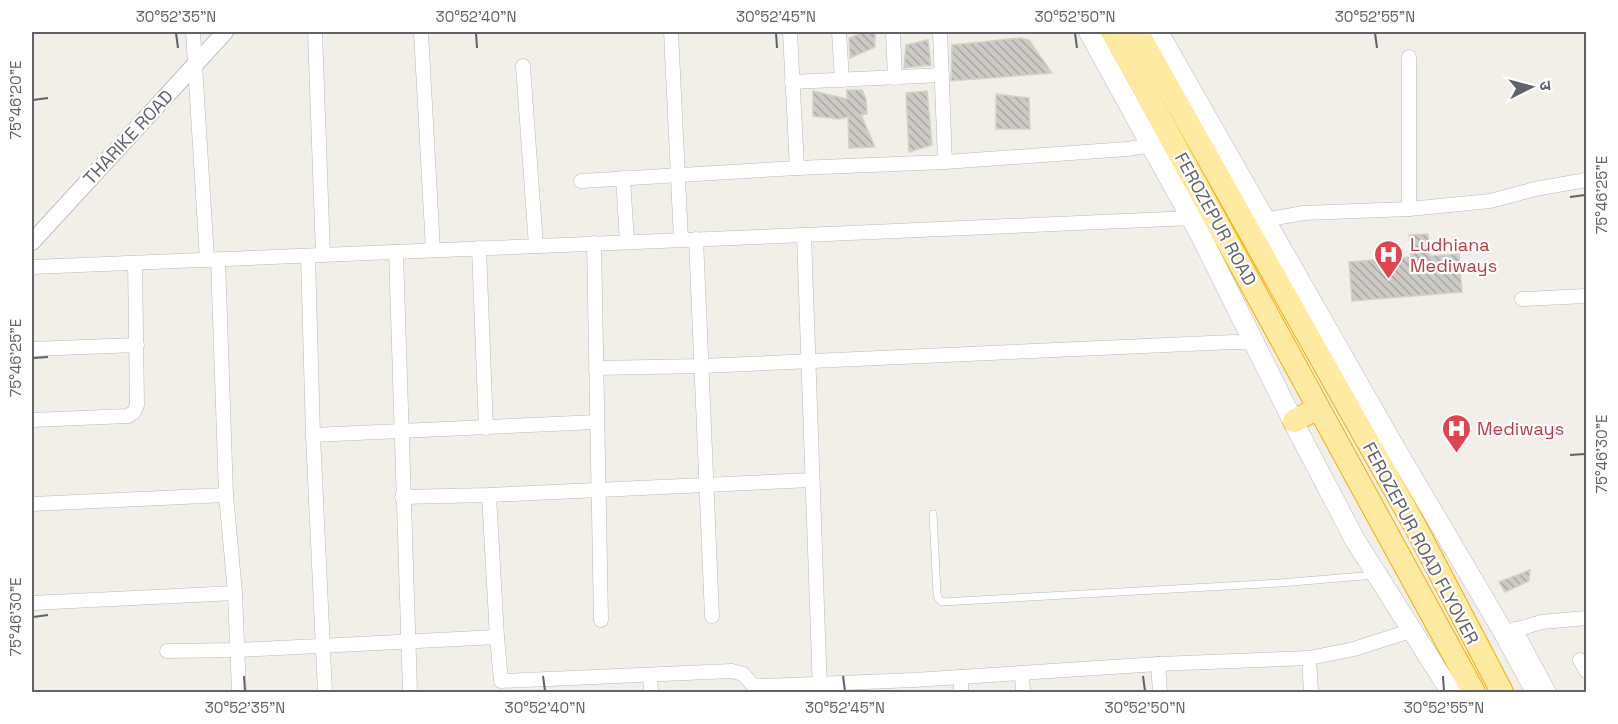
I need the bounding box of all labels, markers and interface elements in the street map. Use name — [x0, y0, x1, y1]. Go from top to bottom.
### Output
text: 30°52'35"N — [136, 7, 216, 26]
text: 30°52'40"N — [436, 7, 516, 26]
text: 30°52'45"N — [736, 7, 816, 26]
text: 30°52'50"N — [1034, 7, 1116, 26]
text: 30°52'55"N — [1335, 7, 1415, 26]
north arrow — [1501, 57, 1561, 117]
text: 75°46'20"E — [6, 61, 25, 139]
text: उ — [1534, 80, 1556, 92]
street label: THARIKE ROAD — [78, 85, 178, 189]
street label: FEROZEPUR ROAD — [1170, 148, 1262, 290]
text: 75°46'25"E — [1592, 156, 1611, 234]
place label: Ludhiana Mediways — [1410, 233, 1497, 277]
hospital icon: Ludhiana Mediways — [1373, 238, 1405, 280]
text: 75°46'25"E — [6, 319, 25, 397]
hospital icon: Mediways — [1440, 412, 1472, 454]
text: 75°46'30"E — [1592, 415, 1611, 493]
place label: Mediways — [1477, 417, 1564, 440]
street label: FEROZEPUR ROAD FLYOVER — [1358, 438, 1484, 648]
text: 75°46'30"E — [6, 578, 25, 656]
text: 30°52'35"N — [205, 698, 285, 717]
text: 30°52'40"N — [505, 698, 585, 717]
text: 30°52'45"N — [805, 698, 885, 717]
text: 30°52'50"N — [1104, 698, 1186, 717]
text: 30°52'55"N — [1404, 698, 1484, 717]

